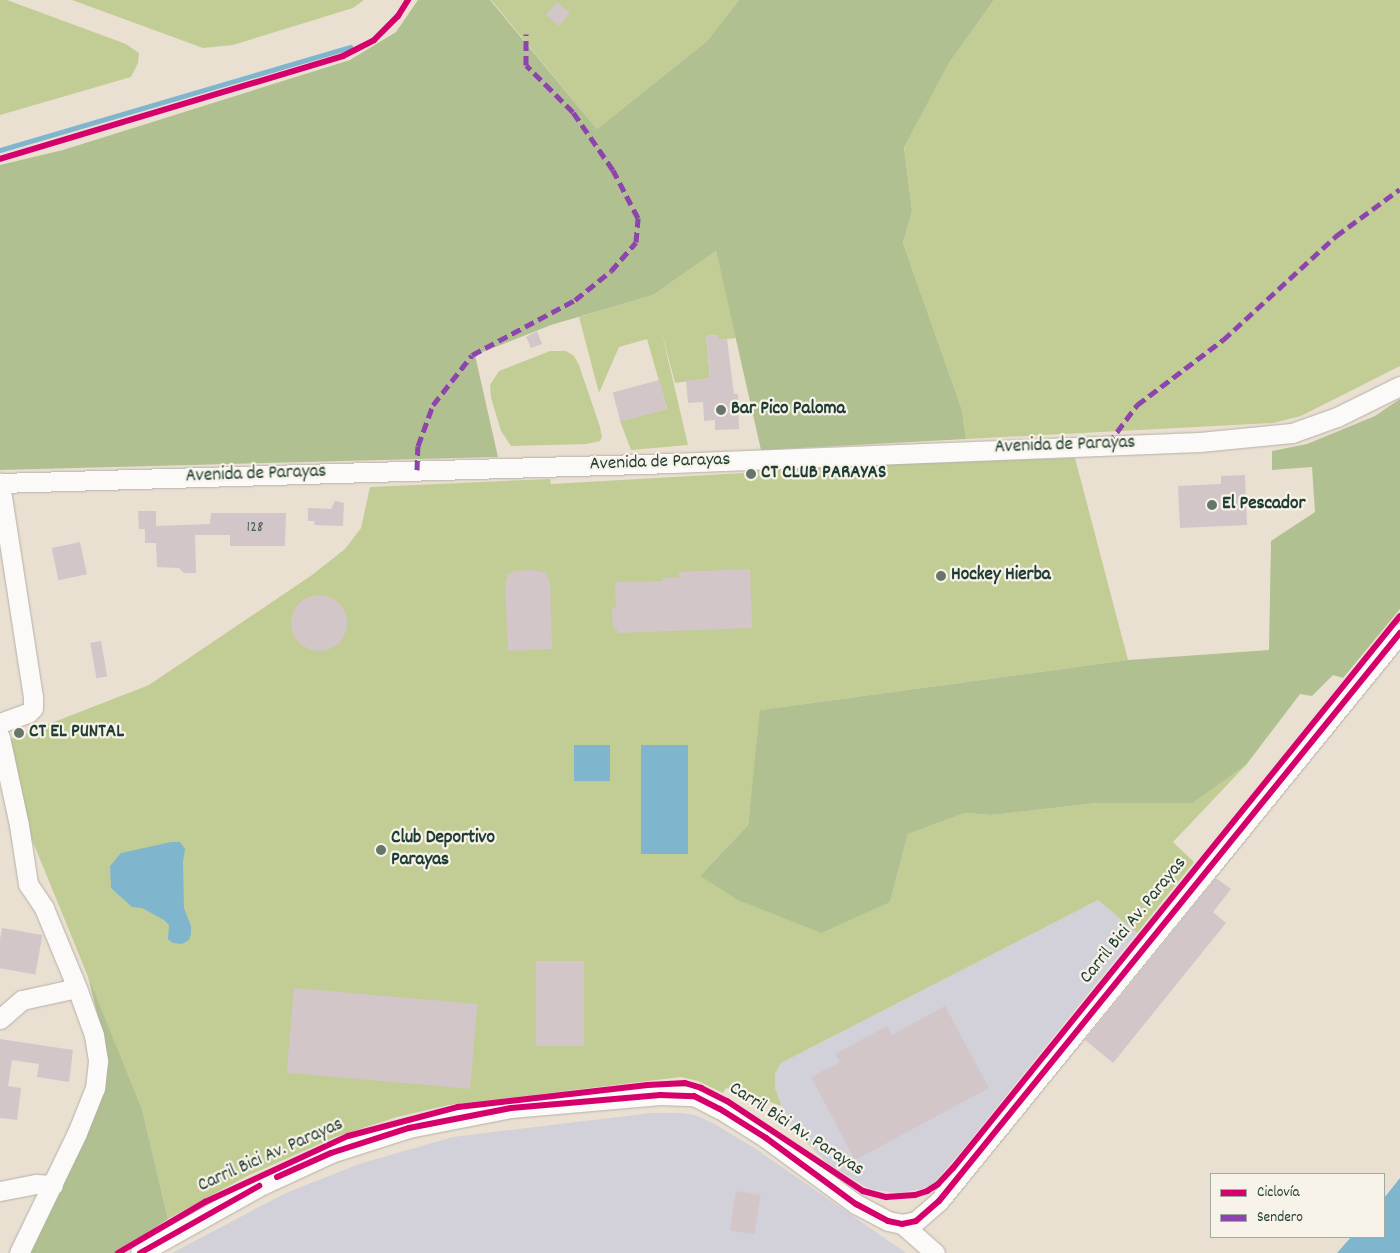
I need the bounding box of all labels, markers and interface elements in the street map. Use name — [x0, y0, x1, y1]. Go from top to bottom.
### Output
place label: Bar Pico Paloma — [731, 399, 845, 421]
marker: Bar Pico Paloma — [715, 404, 727, 416]
street label: Avenida de Parayas — [994, 432, 1136, 460]
street label: Avenida de Parayas — [589, 449, 731, 477]
street label: Avenida de Parayas — [185, 461, 327, 489]
place label: CT CLUB PARAYAS — [761, 463, 886, 485]
marker: CT CLUB PARAYAS — [745, 468, 757, 480]
place label: El Pescador — [1222, 494, 1305, 516]
marker: El Pescador — [1206, 499, 1218, 511]
house number: 128 — [247, 518, 263, 538]
place label: Hockey Hierba — [951, 565, 1051, 587]
marker: Hockey Hierba — [935, 570, 947, 582]
place label: CT EL PUNTAL — [29, 722, 124, 744]
marker: CT EL PUNTAL — [13, 727, 25, 739]
place label: Club Deportivo Parayas — [391, 828, 495, 872]
marker: Club Deportivo Parayas — [375, 844, 387, 856]
street label: Carril Bici Av. Parayas — [1076, 853, 1192, 989]
street label: Carril Bici Av. Parayas — [724, 1078, 868, 1182]
street label: Carril Bici Av. Parayas — [195, 1114, 347, 1198]
legend — [1210, 1173, 1385, 1238]
text: Ciclovía — [1257, 1182, 1299, 1204]
text: Sendero — [1257, 1207, 1303, 1229]

